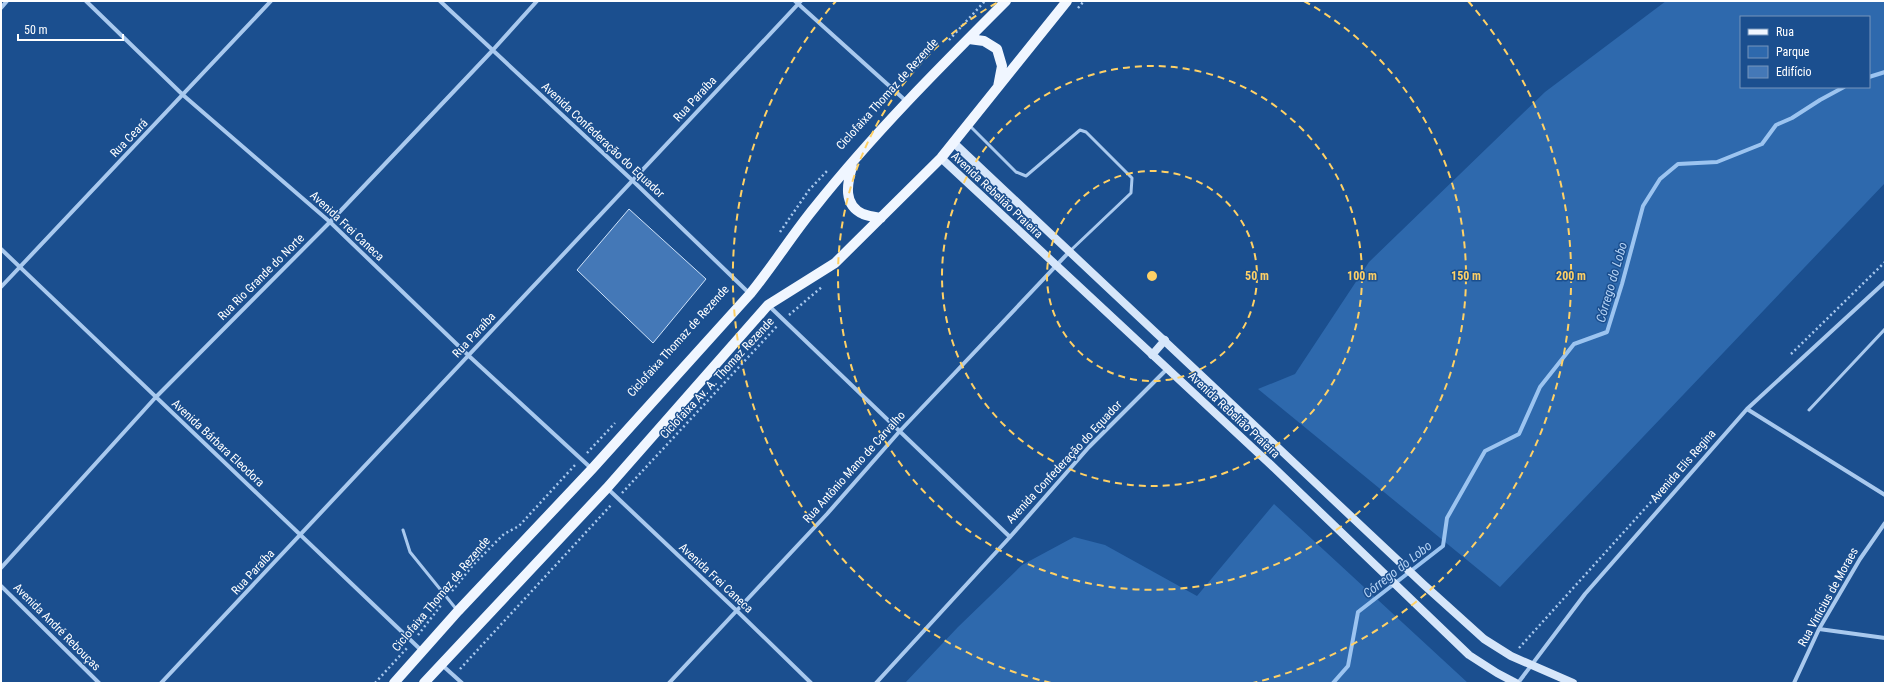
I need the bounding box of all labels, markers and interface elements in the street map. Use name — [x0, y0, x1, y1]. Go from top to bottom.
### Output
scale bar — [18, 16, 123, 42]
legend — [1740, 16, 1870, 88]
text: 50 m — [24, 23, 48, 37]
text: Rua — [1776, 25, 1794, 39]
street label: Ciclofaixa Thomaz de Rezende — [833, 35, 941, 153]
text: Parque — [1776, 45, 1810, 59]
text: Edifício — [1776, 65, 1812, 79]
street label: Rua Paraíba — [671, 73, 720, 124]
street label: Avenida Confederação do Equador — [539, 79, 668, 201]
street label: Rua Ceará — [107, 116, 151, 160]
street label: Avenida Rebelião Praieira — [948, 149, 1046, 241]
street label: Avenida Frei Caneca — [307, 188, 387, 264]
street label: Rua Rio Grande do Norte — [215, 231, 307, 323]
water label: Córrego do Lobo — [1593, 240, 1630, 324]
centre of rings — [1145, 269, 1159, 283]
text: 50 m — [1245, 269, 1269, 283]
text: 100 m — [1347, 269, 1377, 283]
text: 150 m — [1451, 269, 1481, 283]
text: 200 m — [1556, 269, 1586, 283]
street label: Ciclofaixa Thomaz de Rezende — [624, 282, 732, 400]
street label: Rua Paraíba — [450, 309, 499, 360]
street label: Ciclofaixa Av. A. Thomaz Rezende — [657, 314, 777, 442]
street label: Avenida Rebelião Praieira — [1185, 369, 1283, 461]
street label: Avenida Bárbara Eleodora — [169, 396, 267, 490]
street label: Avenida Confederação do Equador — [1003, 397, 1125, 526]
street label: Rua Antônio Mano de Carvalho — [800, 408, 908, 526]
street label: Avenida Elis Regina — [1647, 426, 1719, 505]
street label: Ciclofaixa Thomaz de Rezende — [389, 534, 493, 654]
water label: Córrego do Lobo — [1360, 538, 1435, 601]
street label: Avenida Frei Caneca — [676, 540, 756, 616]
street label: Rua Vinícius de Moraes — [1795, 545, 1861, 649]
street label: Rua Paraíba — [229, 546, 278, 597]
street label: Avenida André Rebouças — [11, 581, 103, 673]

